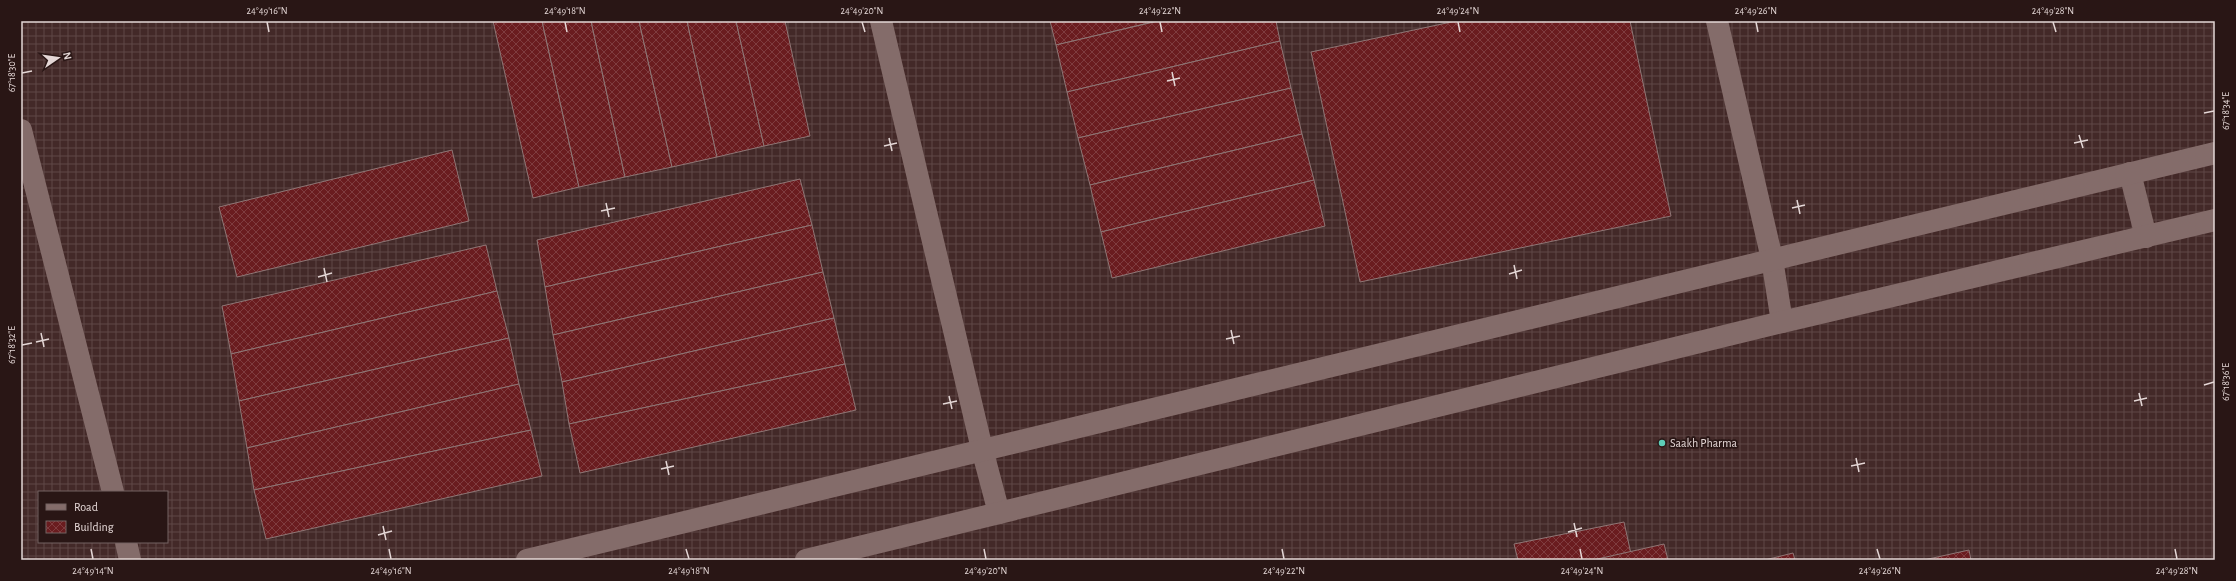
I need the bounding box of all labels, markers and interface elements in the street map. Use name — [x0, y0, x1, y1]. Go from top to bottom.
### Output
text: 24°49'16"N — [246, 6, 288, 16]
text: 24°49'18"N — [544, 6, 586, 16]
text: 24°49'20"N — [841, 6, 883, 16]
text: 24°49'22"N — [1139, 6, 1181, 16]
text: 24°49'24"N — [1437, 6, 1479, 16]
text: 24°49'26"N — [1735, 6, 1777, 16]
text: 24°49'28"N — [2032, 6, 2074, 16]
north arrow — [38, 38, 78, 78]
text: N — [61, 51, 73, 61]
text: 67°18'30"E — [7, 53, 17, 92]
text: 67°18'34"E — [2221, 92, 2231, 130]
text: 67°18'32"E — [7, 326, 17, 364]
text: 67°18'36"E — [2221, 363, 2231, 401]
place label: Saakh Pharma — [1670, 437, 1738, 449]
marker: Saakh Pharma — [1657, 438, 1667, 448]
legend — [38, 491, 168, 543]
text: Road — [74, 501, 98, 513]
text: Building — [74, 521, 114, 533]
text: 24°49'14"N — [72, 566, 114, 576]
text: 24°49'16"N — [370, 566, 412, 576]
text: 24°49'18"N — [668, 566, 710, 576]
text: 24°49'20"N — [965, 566, 1007, 576]
text: 24°49'22"N — [1263, 566, 1305, 576]
text: 24°49'24"N — [1561, 566, 1603, 576]
text: 24°49'26"N — [1859, 566, 1901, 576]
text: 24°49'28"N — [2156, 566, 2198, 576]

